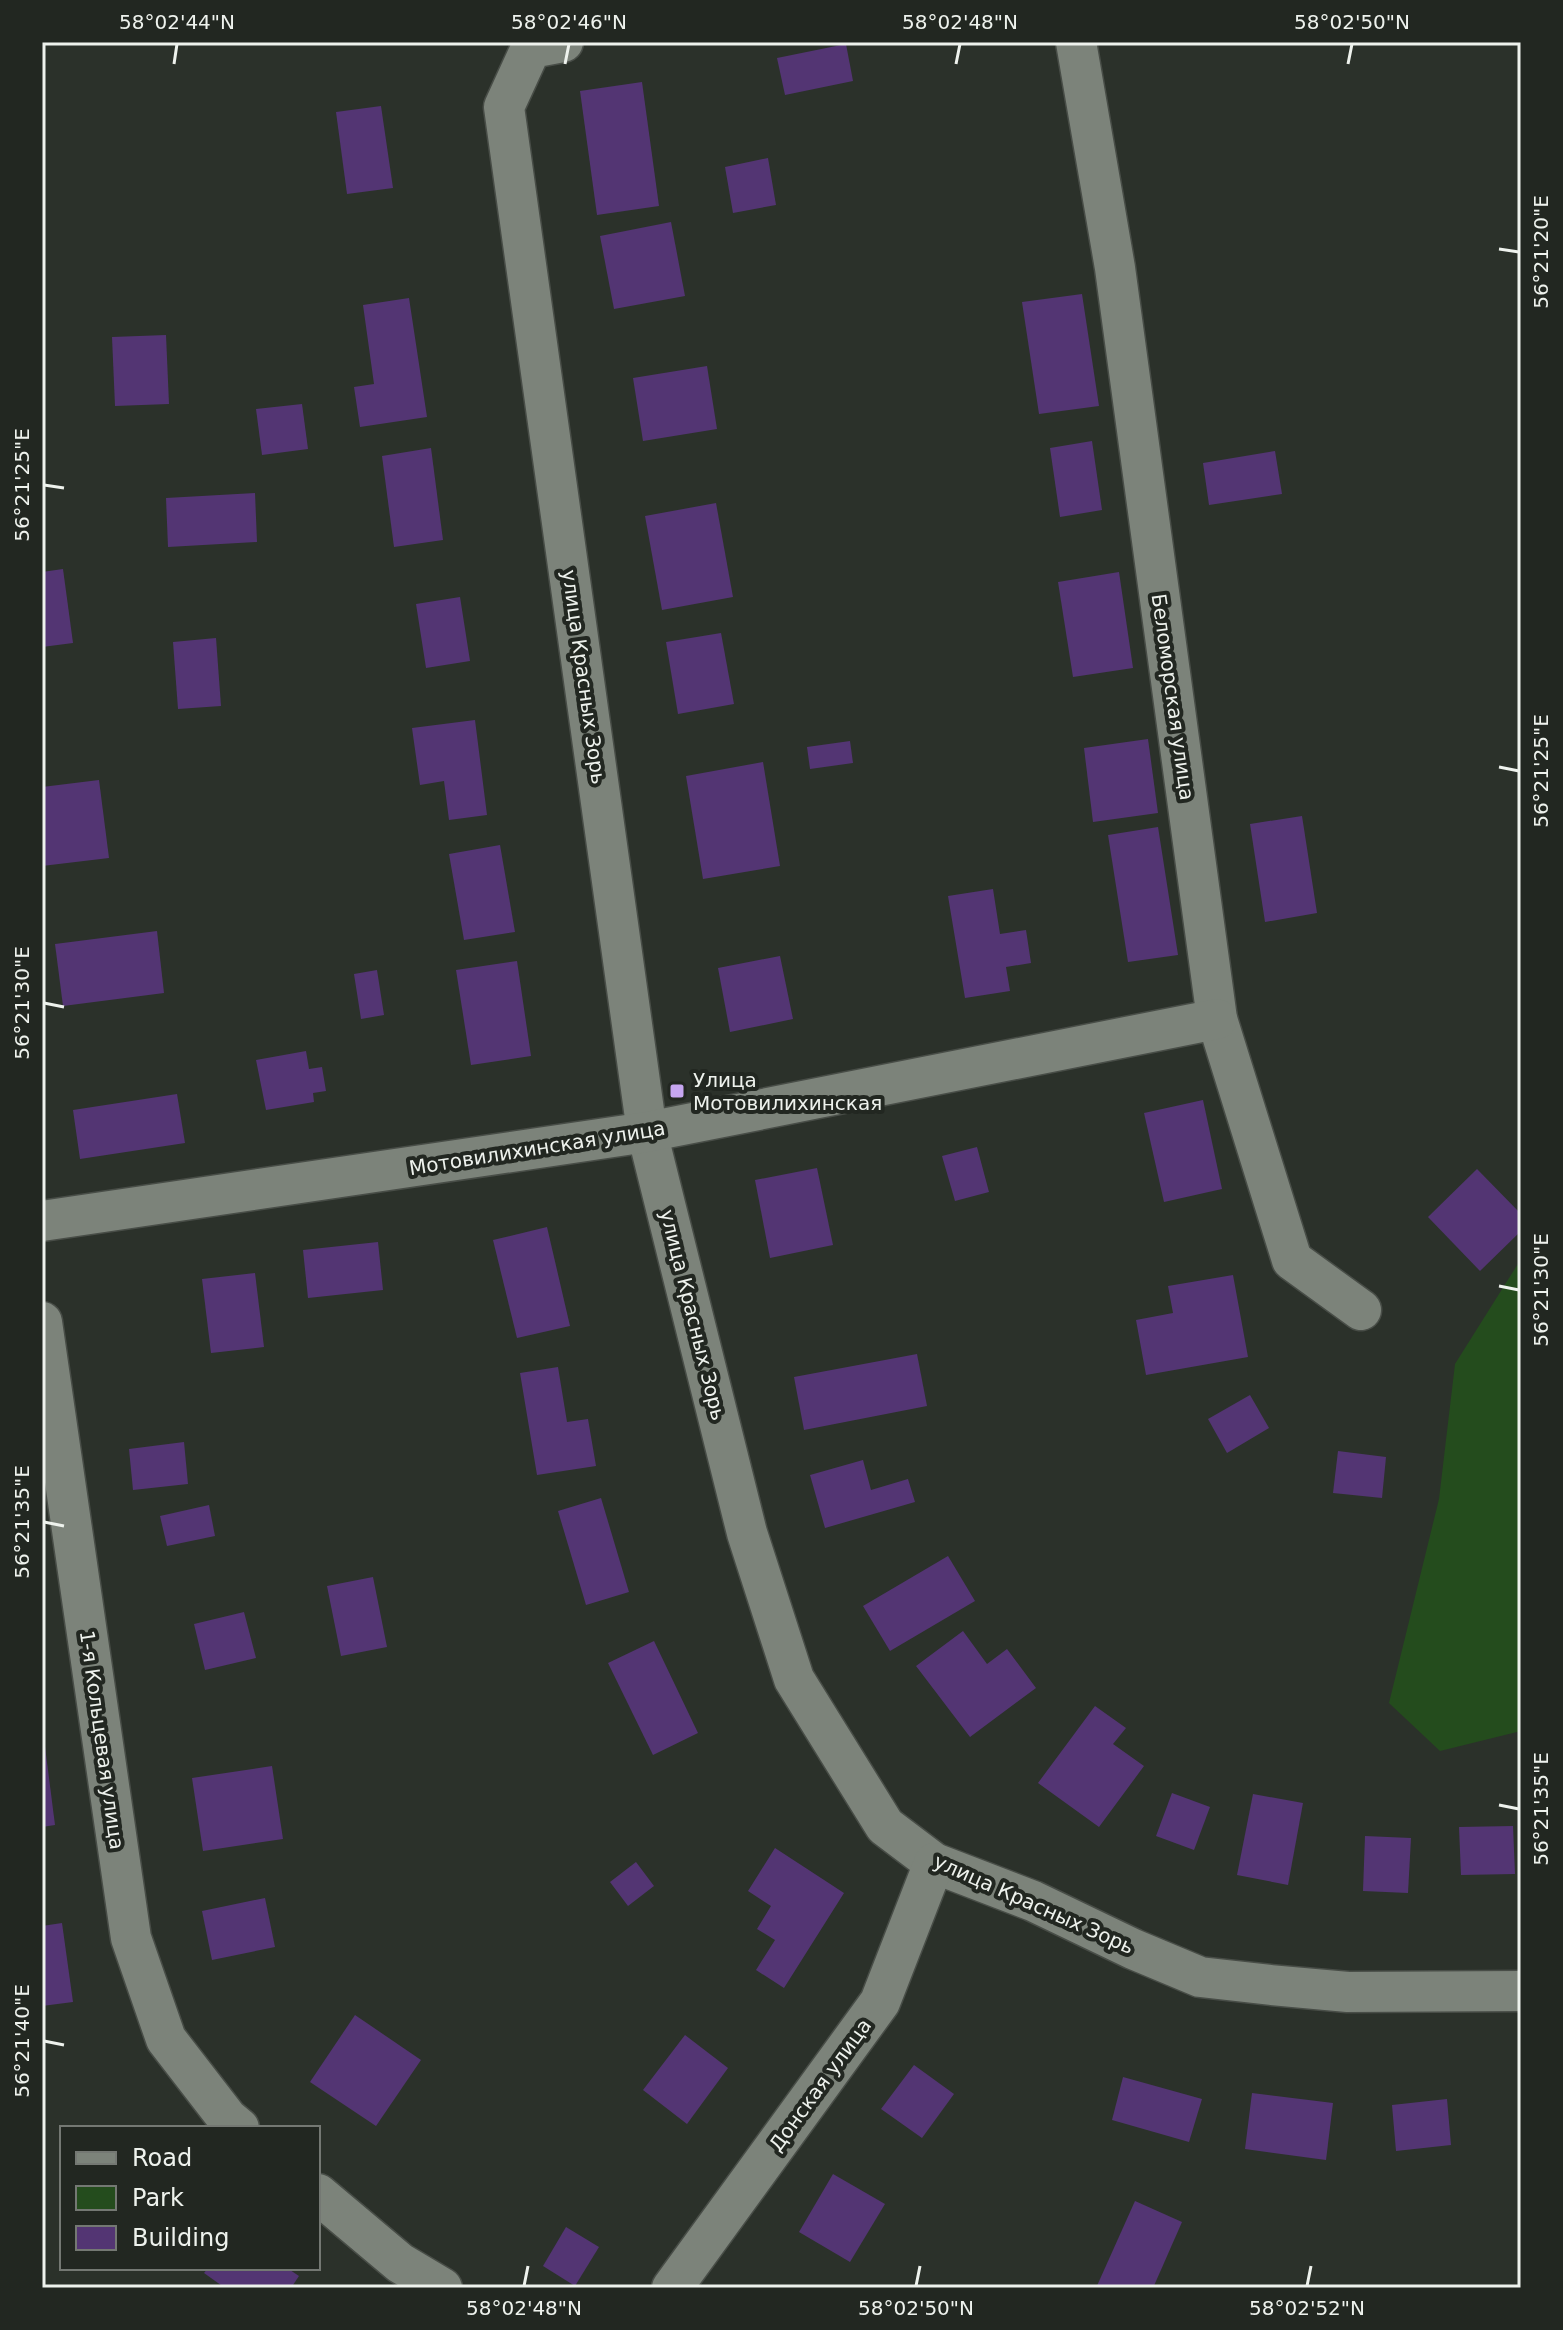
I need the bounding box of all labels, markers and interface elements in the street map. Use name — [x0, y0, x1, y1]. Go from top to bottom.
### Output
text: 58°02'44"N — [119, 10, 235, 34]
text: 58°02'46"N — [511, 10, 627, 34]
text: 58°02'48"N — [902, 10, 1018, 34]
text: 58°02'50"N — [1294, 10, 1410, 34]
text: 56°21'20"E — [1529, 195, 1553, 309]
text: 56°21'25"E — [10, 428, 34, 542]
street label: улица Красных Зорь — [557, 568, 611, 786]
street label: Беломорская улица — [1147, 592, 1199, 802]
text: 56°21'25"E — [1529, 714, 1553, 828]
text: 56°21'30"E — [10, 946, 34, 1060]
place label: Улица Мотовилихинская — [693, 1068, 882, 1115]
marker: Улица Мотовилихинская — [668, 1082, 686, 1100]
street label: Мотовилихинская улица — [407, 1116, 667, 1180]
street label: улица Красных Зорь — [655, 1207, 731, 1423]
text: 56°21'30"E — [1529, 1233, 1553, 1347]
text: 56°21'35"E — [10, 1465, 34, 1579]
street label: 1-я Кольцевая улица — [75, 1629, 129, 1851]
text: 56°21'35"E — [1529, 1752, 1553, 1866]
street label: улица Красных Зорь — [930, 1849, 1138, 1959]
text: 56°21'40"E — [10, 1984, 34, 2098]
street label: Донская улица — [764, 2014, 876, 2156]
legend — [60, 2126, 320, 2270]
text: Road — [132, 2144, 192, 2172]
text: Park — [132, 2184, 184, 2212]
text: Building — [132, 2224, 229, 2252]
text: 58°02'48"N — [466, 2296, 582, 2320]
text: 58°02'50"N — [858, 2296, 974, 2320]
text: 58°02'52"N — [1249, 2296, 1365, 2320]

